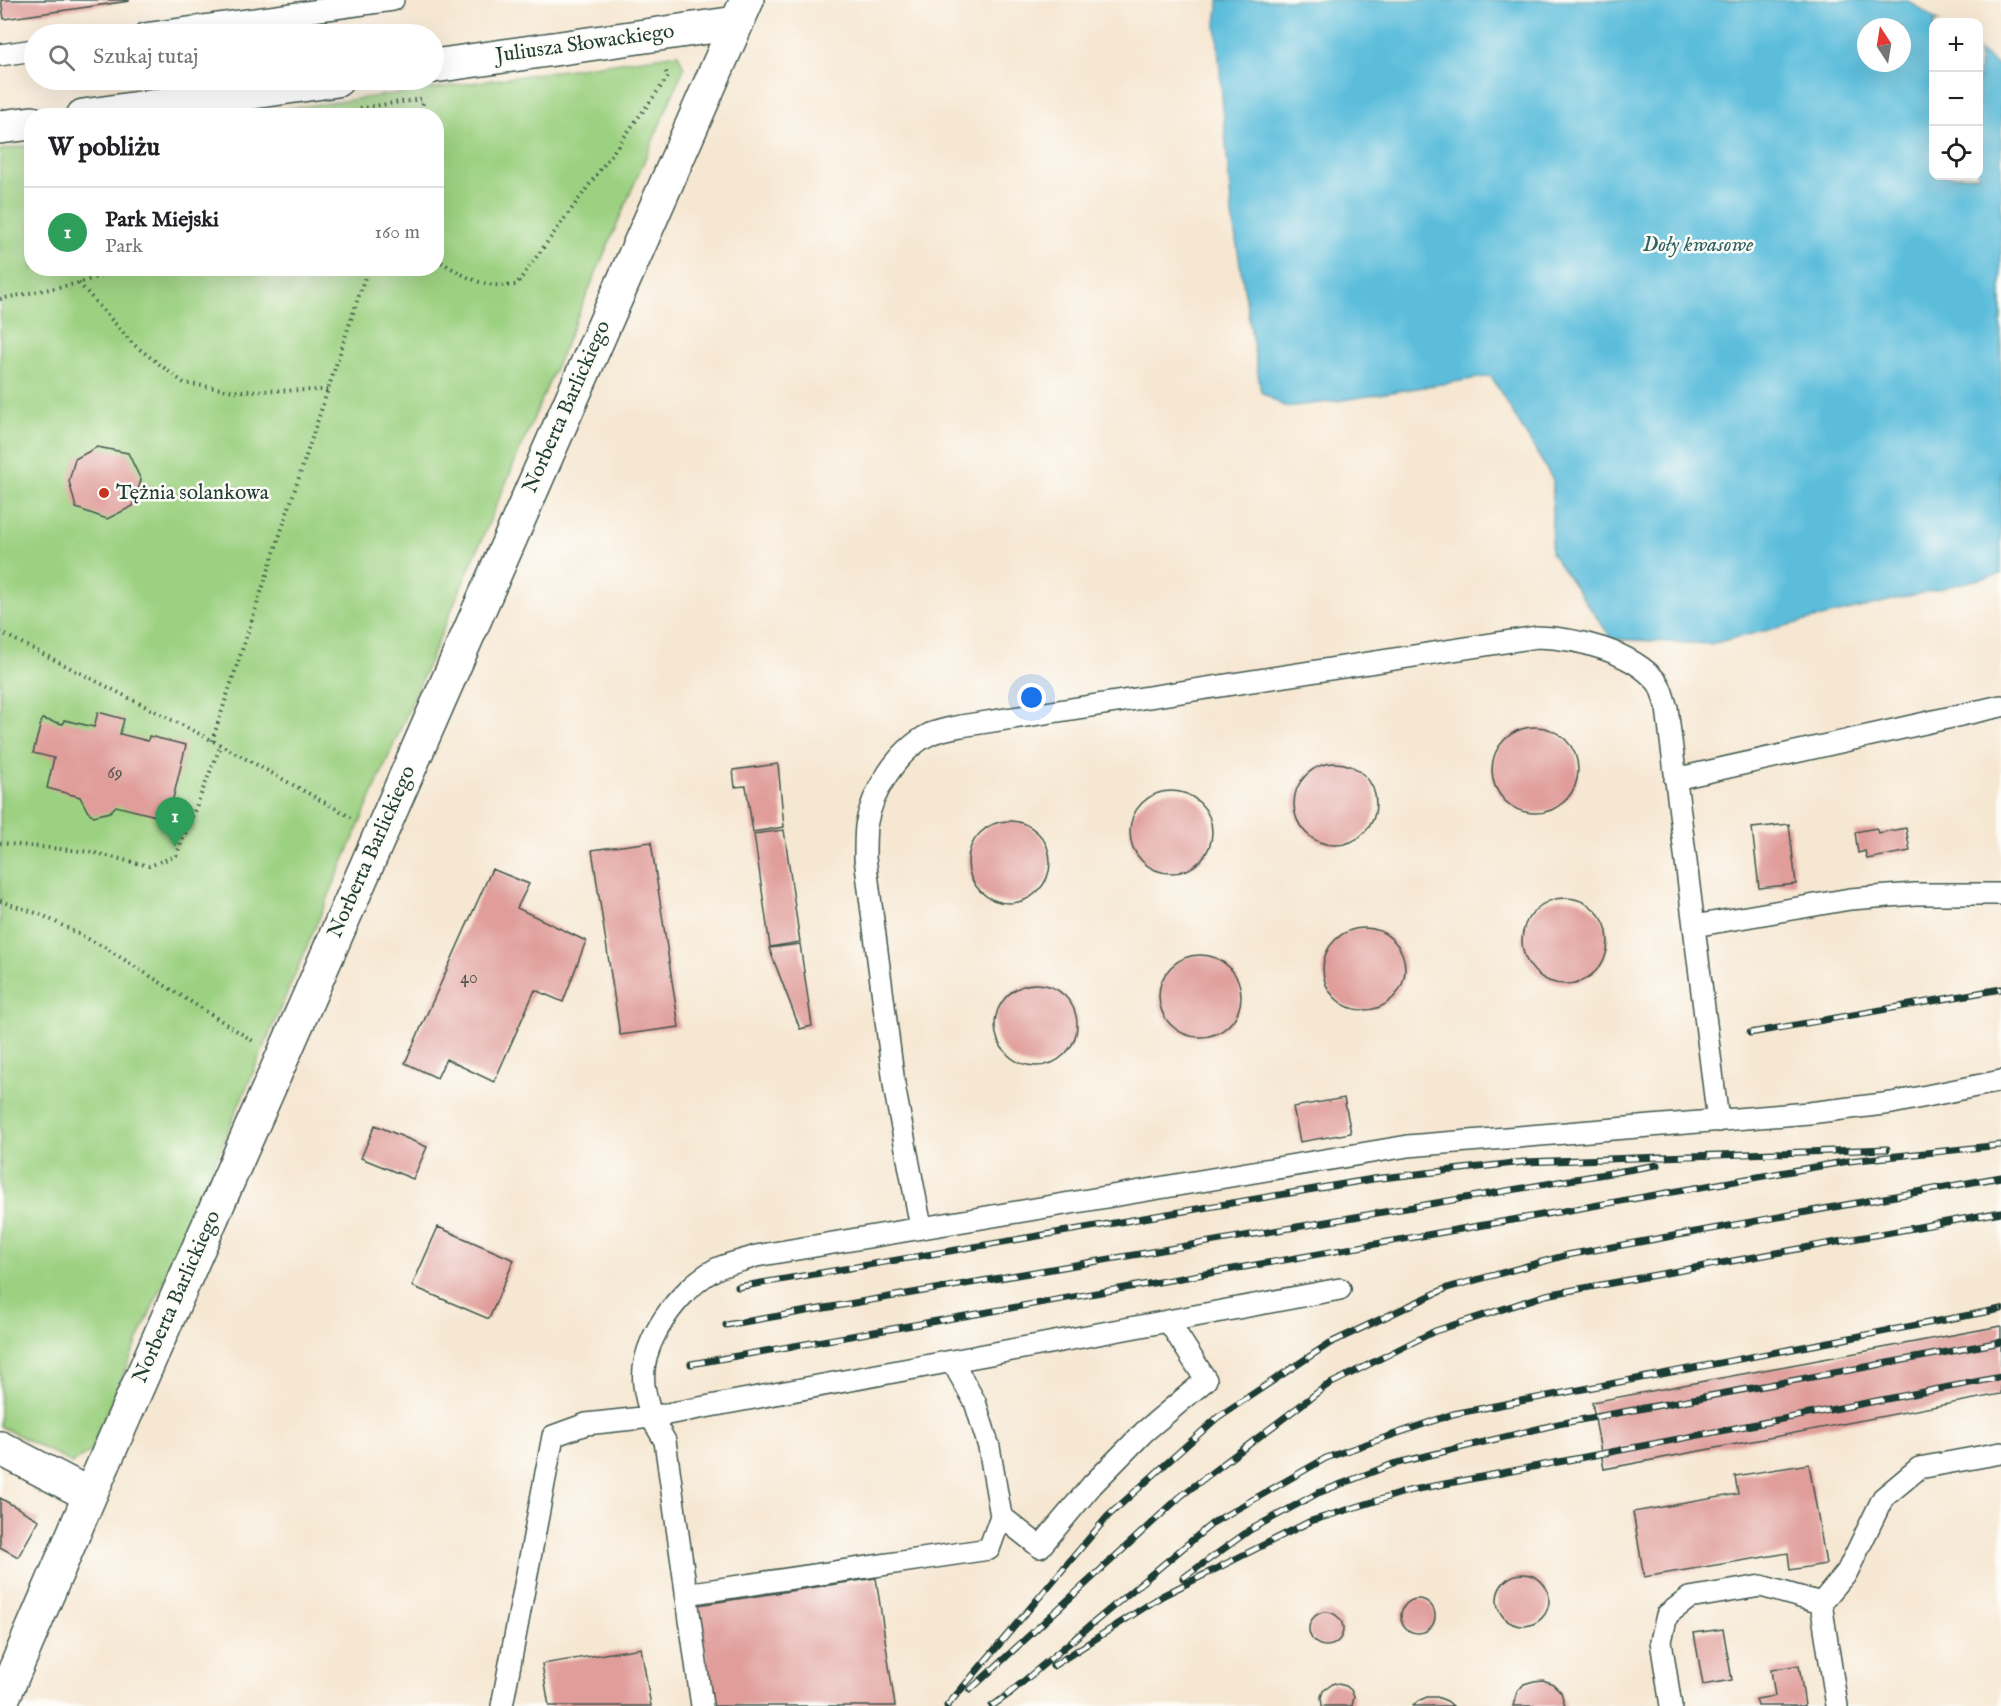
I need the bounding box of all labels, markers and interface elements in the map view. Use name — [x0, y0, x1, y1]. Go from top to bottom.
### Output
street label: Juliusza Słowackiego — [492, 18, 676, 70]
north arrow — [1857, 18, 1911, 72]
map controls — [1929, 18, 1983, 180]
button: + — [1929, 18, 1983, 72]
search box — [24, 24, 444, 90]
icon: search — [45, 41, 78, 74]
text: Szukaj tutaj — [93, 43, 198, 71]
button: − — [1929, 72, 1983, 126]
button: locate — [1929, 126, 1983, 180]
text: W pobliżu — [48, 131, 160, 164]
text: Park Miejski — [105, 206, 219, 234]
text: 1 — [64, 220, 71, 245]
text: 160 m — [374, 220, 420, 245]
water label: Doły kwasowe — [1643, 231, 1754, 259]
text: Park — [105, 234, 143, 259]
street label: Norberta Barlickiego — [517, 317, 617, 497]
place label: Tężnia solankowa — [116, 480, 270, 507]
marker: Tężnia solankowa — [97, 486, 111, 500]
your location — [1017, 683, 1046, 712]
house number: 69 — [107, 762, 123, 785]
street label: Norberta Barlickiego — [322, 762, 422, 942]
pin: 1 — [156, 798, 195, 847]
house number: 40 — [460, 967, 478, 990]
street label: Norberta Barlickiego — [127, 1207, 227, 1387]

